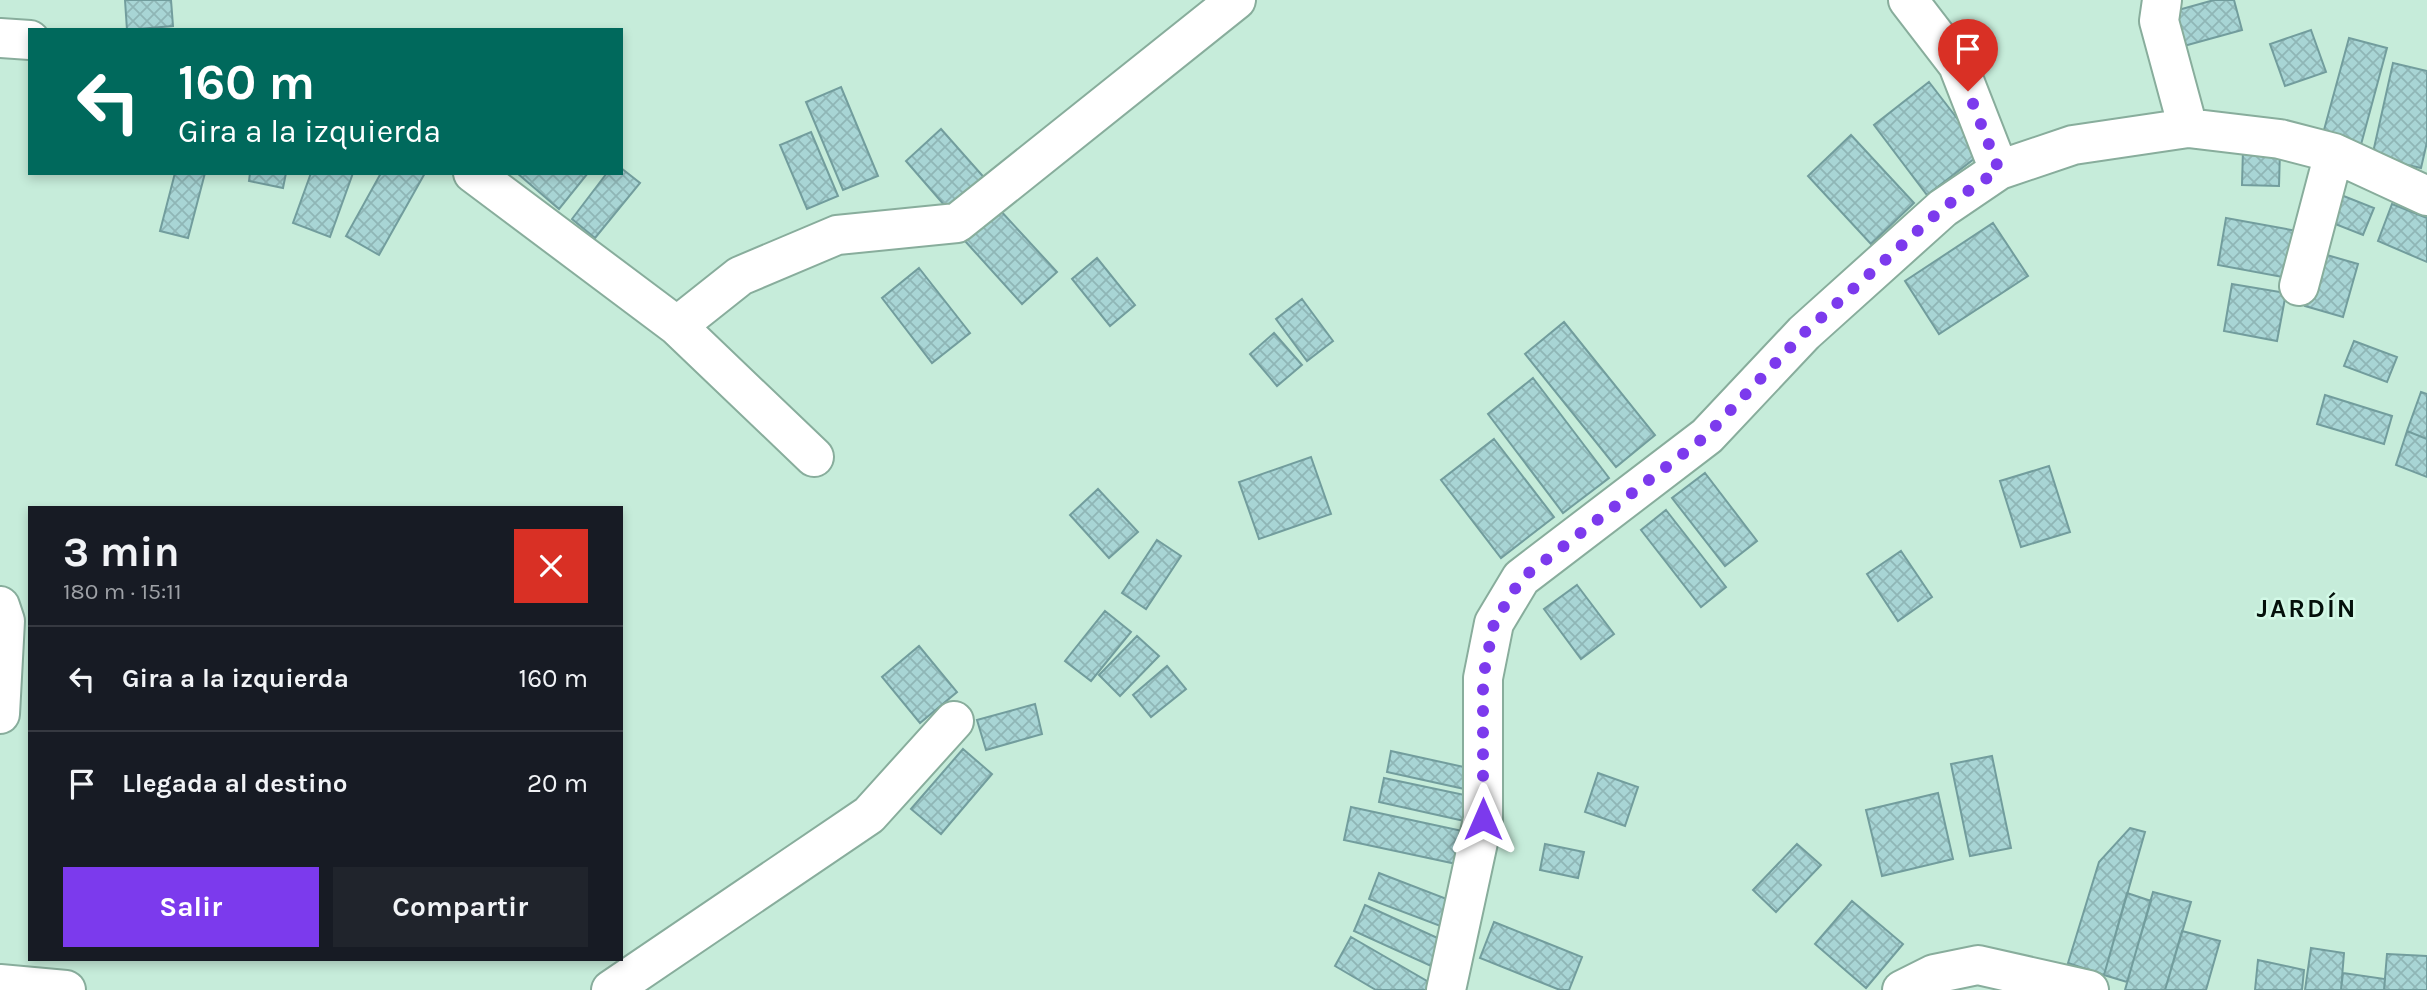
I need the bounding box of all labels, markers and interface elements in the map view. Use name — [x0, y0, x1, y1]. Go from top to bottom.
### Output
pin — [1938, 19, 1998, 91]
icon: arrive — [1949, 30, 1987, 68]
text: 160 m — [178, 54, 315, 111]
icon: left — [63, 56, 154, 147]
text: Gira a la izquierda — [178, 113, 441, 150]
text: 3 min — [63, 527, 180, 577]
button: close — [514, 529, 588, 603]
text: 180 m · 15:11 — [63, 578, 181, 605]
district label: JARDÍN — [2257, 592, 2357, 624]
icon: left — [63, 660, 101, 698]
text: Gira a la izquierda — [122, 663, 349, 694]
text: 160 m — [519, 663, 588, 694]
icon: arrive — [63, 765, 101, 803]
text: Llegada al destino — [122, 768, 348, 799]
text: 20 m — [527, 768, 588, 799]
position arrow — [1446, 782, 1520, 856]
button: Salir — [63, 867, 319, 947]
button: Compartir — [333, 867, 588, 947]

